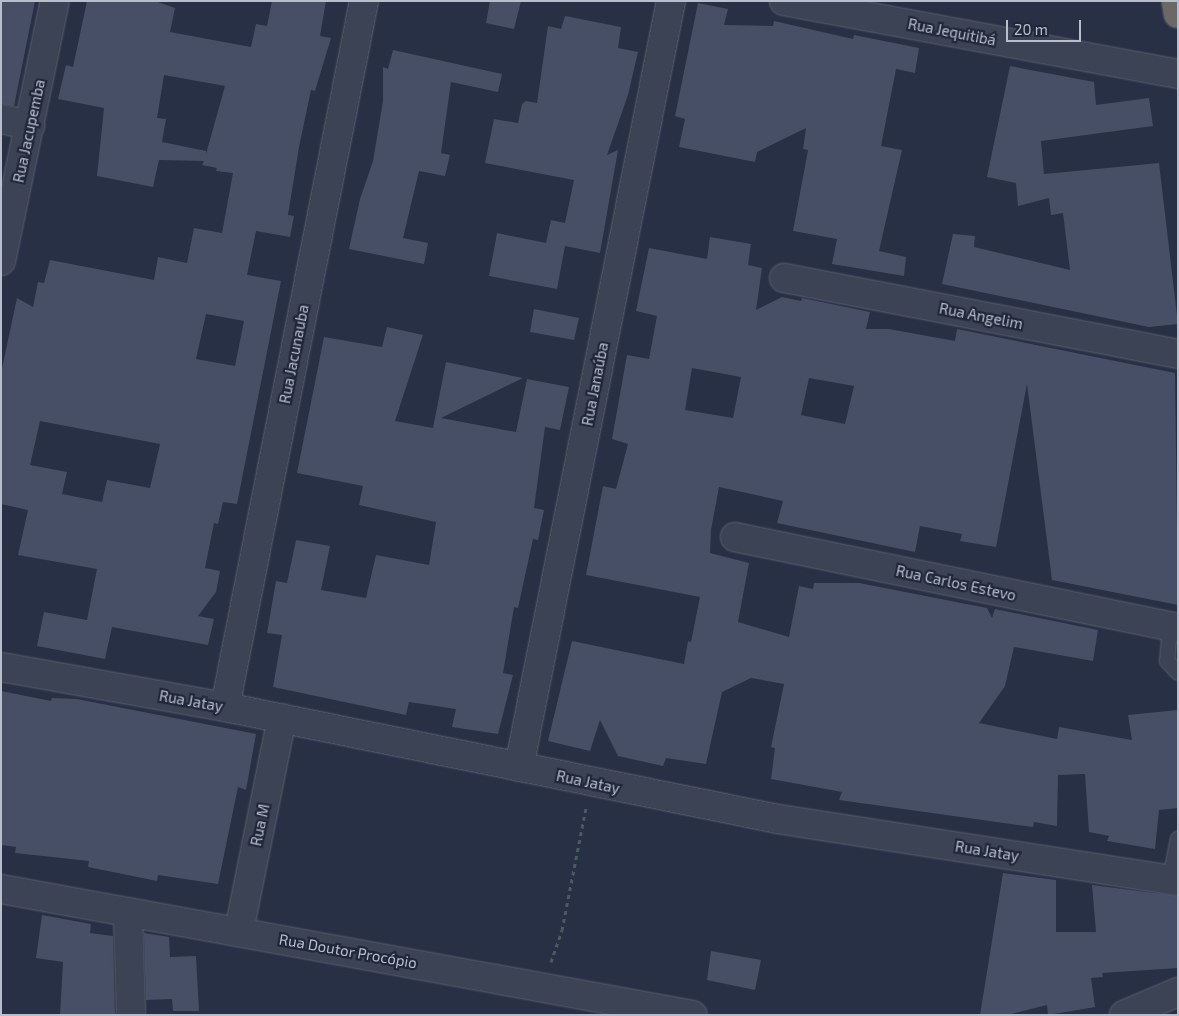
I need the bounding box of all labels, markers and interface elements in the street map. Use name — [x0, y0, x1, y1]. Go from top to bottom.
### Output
scale bar — [1009, 10, 1084, 42]
street label: Rua Jequitibá — [906, 15, 998, 49]
text: 20 m — [1014, 20, 1048, 38]
street label: Rua Jacupemba — [9, 78, 49, 184]
street label: Rua Angelim — [938, 299, 1024, 333]
street label: Rua Jacunauba — [276, 303, 312, 405]
street label: Rua Janaúba — [578, 341, 612, 427]
street label: Rua Carlos Estevo — [894, 561, 1018, 605]
street label: Rua Jatay — [158, 687, 224, 715]
street label: Rua Jatay — [555, 766, 621, 798]
street label: Rua M — [247, 802, 273, 848]
street label: Rua Jatay — [954, 837, 1020, 865]
street label: Rua Doutor Procópio — [278, 930, 418, 972]

